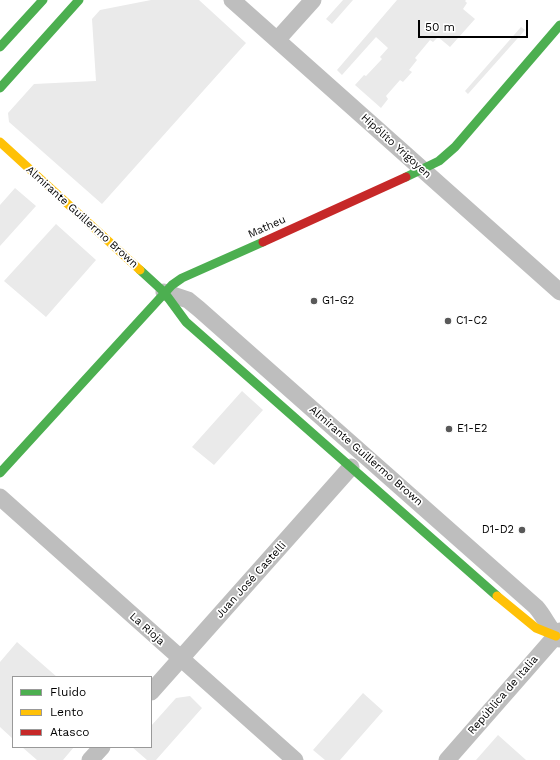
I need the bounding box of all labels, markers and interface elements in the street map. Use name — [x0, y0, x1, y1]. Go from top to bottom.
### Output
scale bar — [420, 12, 530, 38]
text: 50 m — [425, 20, 455, 34]
street label: Hipólito Yrigoyen — [358, 111, 434, 181]
street label: Almirante Guillermo Brown — [23, 163, 141, 271]
street label: Matheu — [246, 213, 288, 241]
place label: G1-G2 — [322, 294, 354, 308]
marker: G1-G2 — [309, 296, 319, 306]
place label: C1-C2 — [456, 314, 487, 328]
marker: C1-C2 — [443, 316, 453, 326]
street label: Almirante Guillermo Brown — [307, 403, 425, 509]
place label: E1-E2 — [457, 422, 487, 436]
marker: E1-E2 — [444, 424, 454, 434]
place label: D1-D2 — [482, 523, 514, 537]
marker: D1-D2 — [517, 525, 527, 535]
street label: Juan José Castelli — [213, 539, 289, 621]
street label: La Rioja — [127, 610, 167, 648]
street label: República de Italia — [465, 653, 541, 737]
legend — [12, 676, 152, 748]
text: Fluido — [50, 685, 86, 699]
text: Lento — [50, 705, 84, 719]
text: Atasco — [50, 725, 90, 739]

